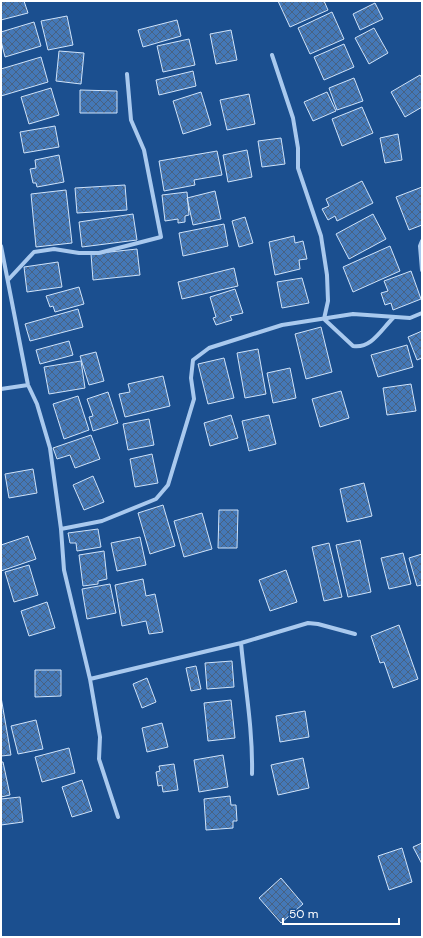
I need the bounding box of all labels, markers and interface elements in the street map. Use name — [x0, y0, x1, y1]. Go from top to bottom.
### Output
scale bar — [283, 900, 399, 926]
text: 50 m — [289, 906, 318, 922]

